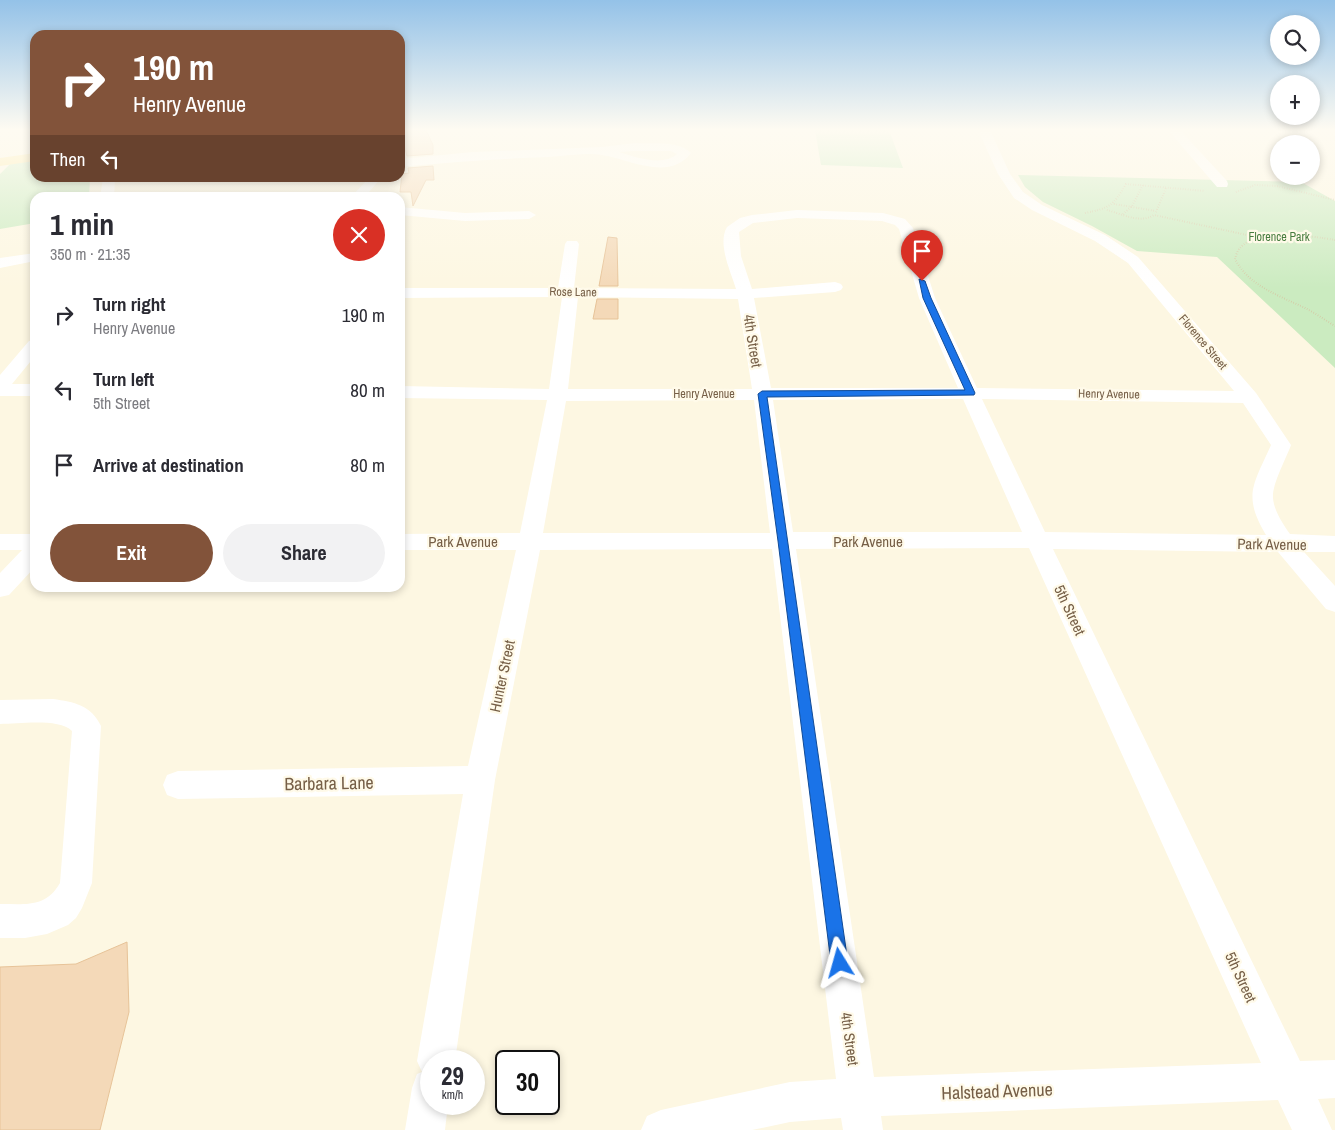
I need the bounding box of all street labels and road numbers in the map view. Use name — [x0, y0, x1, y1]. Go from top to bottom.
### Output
street label: Rose Lane — [549, 284, 597, 300]
street label: Florence Street — [1175, 311, 1231, 373]
street label: 4th Street — [738, 313, 768, 370]
street label: Henry Avenue — [1078, 385, 1140, 403]
street label: Henry Avenue — [673, 386, 735, 402]
street label: Park Avenue — [428, 531, 498, 552]
street label: Park Avenue — [833, 531, 903, 552]
street label: Park Avenue — [1237, 533, 1307, 555]
street label: 5th Street — [1049, 581, 1091, 639]
street label: Hunter Street — [484, 637, 520, 714]
street label: Barbara Lane — [284, 770, 374, 796]
street label: 5th Street — [1220, 948, 1262, 1006]
street label: 4th Street — [836, 1011, 864, 1067]
street label: Halstead Avenue — [941, 1077, 1053, 1105]

